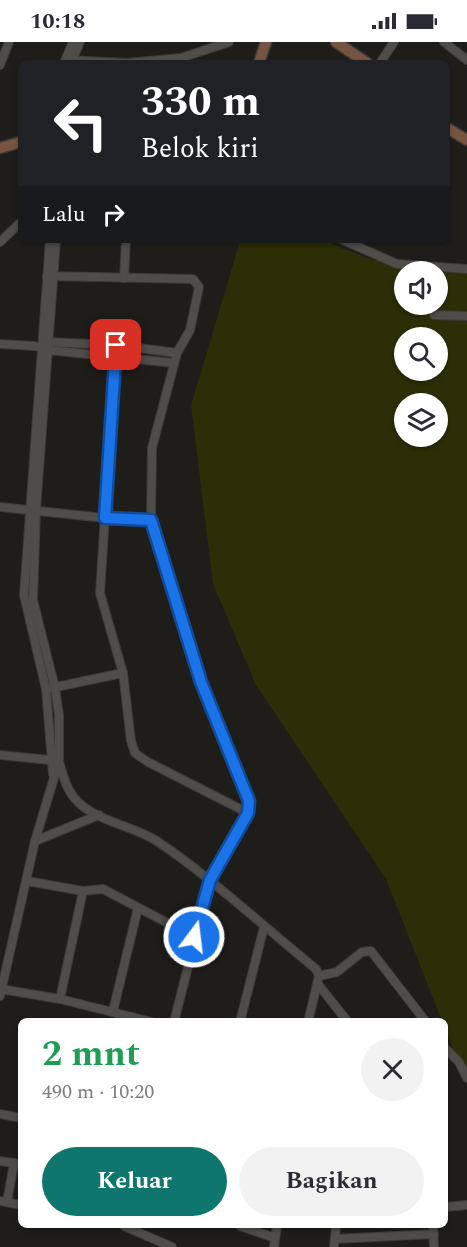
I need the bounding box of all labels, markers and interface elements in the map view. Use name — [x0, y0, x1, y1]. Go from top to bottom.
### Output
text: 10:18 — [30, 5, 85, 38]
text: 330 m — [141, 71, 260, 134]
icon: left — [42, 84, 120, 162]
text: Belok kiri — [141, 128, 259, 170]
text: Lalu — [42, 198, 85, 231]
icon: right — [97, 198, 130, 231]
map controls — [394, 261, 448, 447]
button: sound — [394, 261, 448, 315]
pin — [90, 319, 141, 370]
button: search — [394, 327, 448, 381]
icon: arrive — [99, 328, 132, 361]
button: layers — [394, 393, 448, 447]
position arrow — [162, 905, 226, 969]
text: 2 mnt — [42, 1027, 140, 1082]
button: close — [361, 1038, 424, 1101]
text: 490 m · 10:20 — [42, 1077, 154, 1107]
button: Keluar — [42, 1147, 227, 1216]
button: Bagikan — [239, 1147, 424, 1216]

